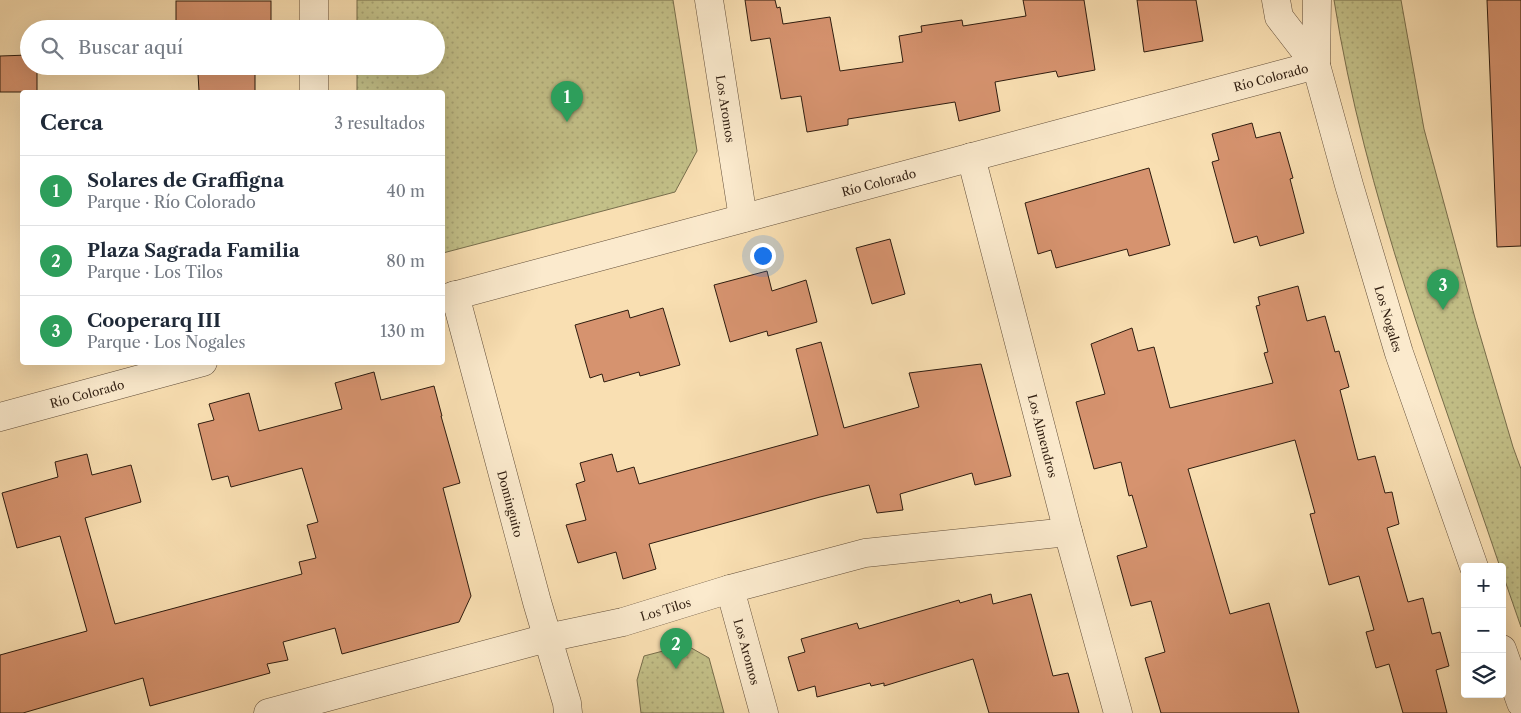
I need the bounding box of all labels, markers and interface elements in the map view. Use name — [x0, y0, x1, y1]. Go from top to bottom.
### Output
search box — [20, 20, 445, 75]
icon: search — [38, 34, 66, 62]
text: Buscar aquí — [78, 36, 183, 59]
street label: Río Colorado — [1232, 60, 1310, 94]
street label: Los Aromos — [713, 74, 739, 144]
pin: 1 — [551, 81, 583, 122]
text: Cerca — [40, 110, 103, 135]
text: 3 resultados — [334, 113, 425, 133]
street label: Río Colorado — [840, 165, 918, 199]
text: Solares de Graffigna — [87, 169, 284, 192]
text: 1 — [52, 181, 60, 201]
text: 40 m — [386, 181, 425, 201]
text: Parque · Río Colorado — [87, 192, 256, 212]
text: Plaza Sagrada Familia — [87, 239, 300, 262]
your location — [750, 243, 776, 269]
text: 2 — [51, 251, 61, 271]
text: 80 m — [386, 251, 425, 271]
text: Parque · Los Tilos — [87, 262, 223, 282]
pin: 3 — [1427, 269, 1459, 310]
street label: Los Nogales — [1372, 284, 1406, 354]
text: Cooperarq III — [87, 309, 221, 332]
text: 3 — [51, 321, 61, 341]
text: 130 m — [380, 321, 425, 341]
text: Parque · Los Nogales — [87, 332, 245, 352]
street label: Río Colorado — [48, 376, 126, 411]
street label: Los Almendros — [1025, 392, 1061, 479]
street label: Dominguito — [495, 469, 527, 539]
map controls — [1461, 563, 1506, 698]
button: + — [1461, 563, 1506, 608]
street label: Los Tilos — [638, 594, 693, 624]
button: − — [1461, 608, 1506, 653]
street label: Los Aromos — [731, 617, 763, 687]
pin: 2 — [660, 628, 692, 669]
button: layers — [1461, 653, 1506, 698]

